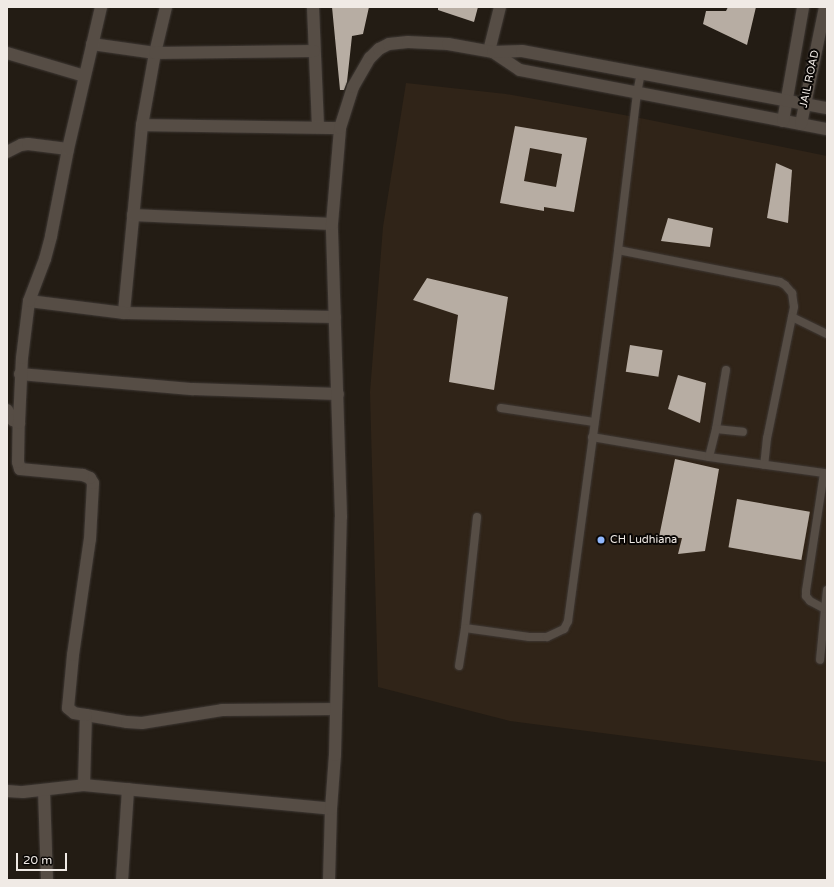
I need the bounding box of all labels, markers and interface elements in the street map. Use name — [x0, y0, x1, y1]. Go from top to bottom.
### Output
street label: JAIL ROAD — [797, 49, 823, 109]
place label: CH Ludhiana — [610, 533, 677, 547]
marker: CH Ludhiana — [595, 534, 607, 546]
scale bar — [18, 845, 69, 871]
text: 20 m — [23, 853, 52, 867]

